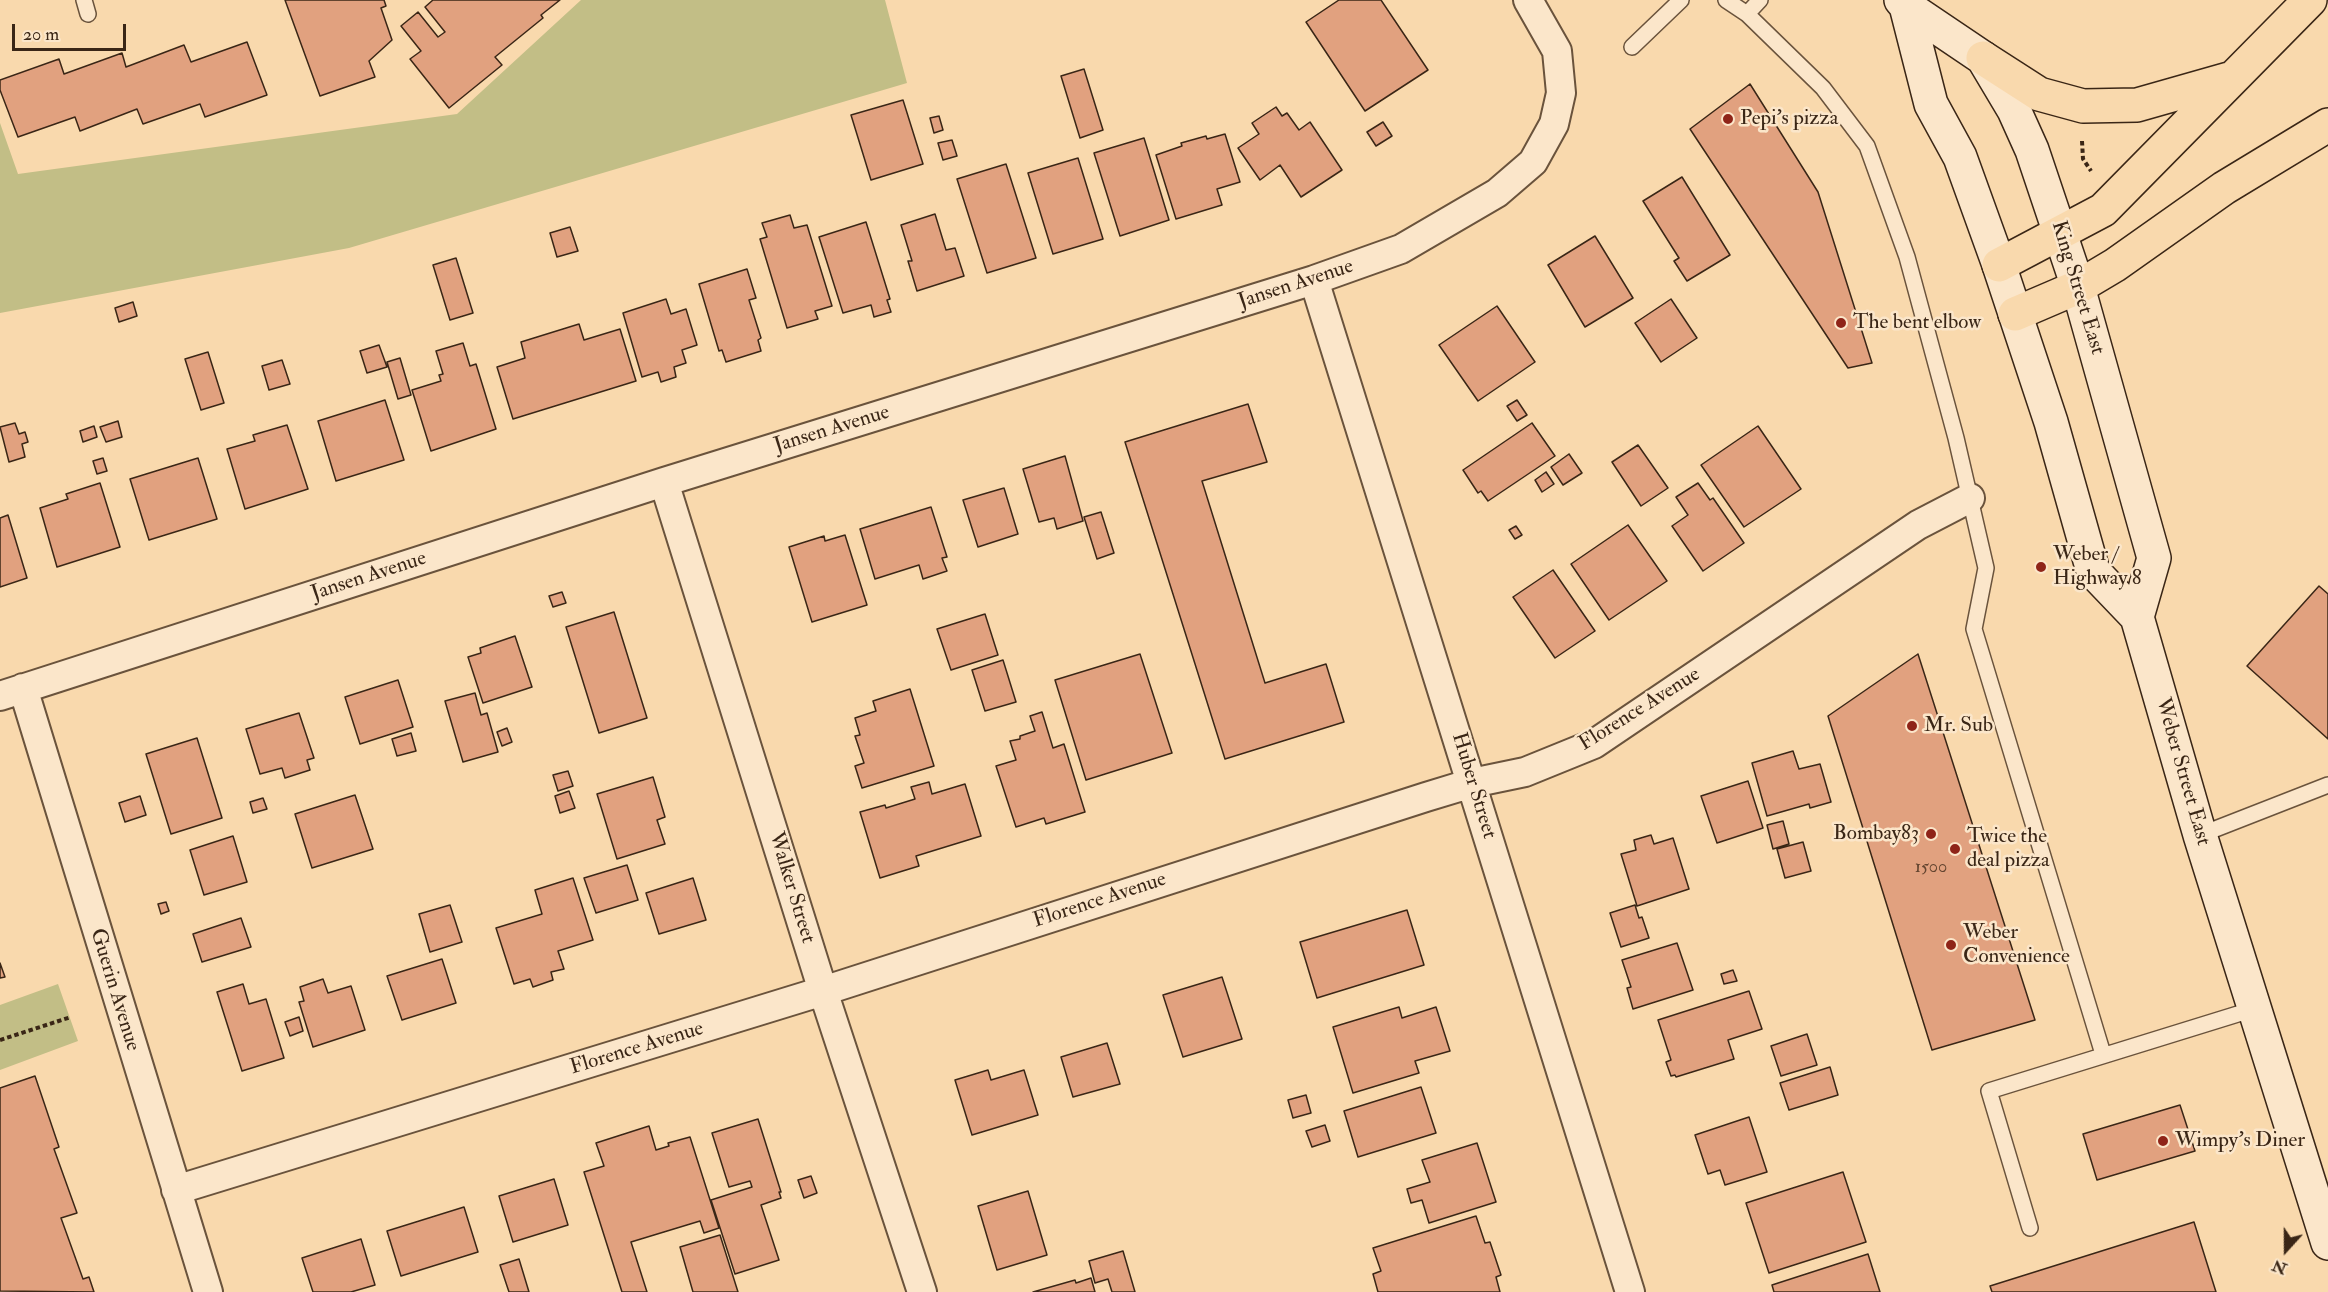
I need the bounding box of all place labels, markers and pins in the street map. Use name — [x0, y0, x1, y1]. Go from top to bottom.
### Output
place label: Pepi's pizza — [1740, 106, 1838, 132]
marker: Pepi's pizza — [1721, 112, 1735, 126]
place label: The bent elbow — [1853, 310, 1981, 336]
marker: The bent elbow — [1834, 316, 1848, 330]
place label: Weber / Highway 8 — [2053, 542, 2142, 592]
marker: Weber / Highway 8 — [2034, 560, 2048, 574]
place label: Mr. Sub — [1924, 713, 1993, 739]
marker: Mr. Sub — [1905, 719, 1919, 733]
place label: Bombay83 — [1833, 821, 1919, 847]
place label: Twice the deal pizza — [1967, 824, 2050, 874]
marker: Bombay83 — [1924, 827, 1938, 841]
marker: Twice the deal pizza — [1948, 842, 1962, 856]
place label: Weber Convenience — [1963, 920, 2070, 970]
marker: Weber Convenience — [1944, 938, 1958, 952]
place label: Wimpy's Diner — [2175, 1128, 2305, 1154]
marker: Wimpy's Diner — [2156, 1134, 2170, 1148]

